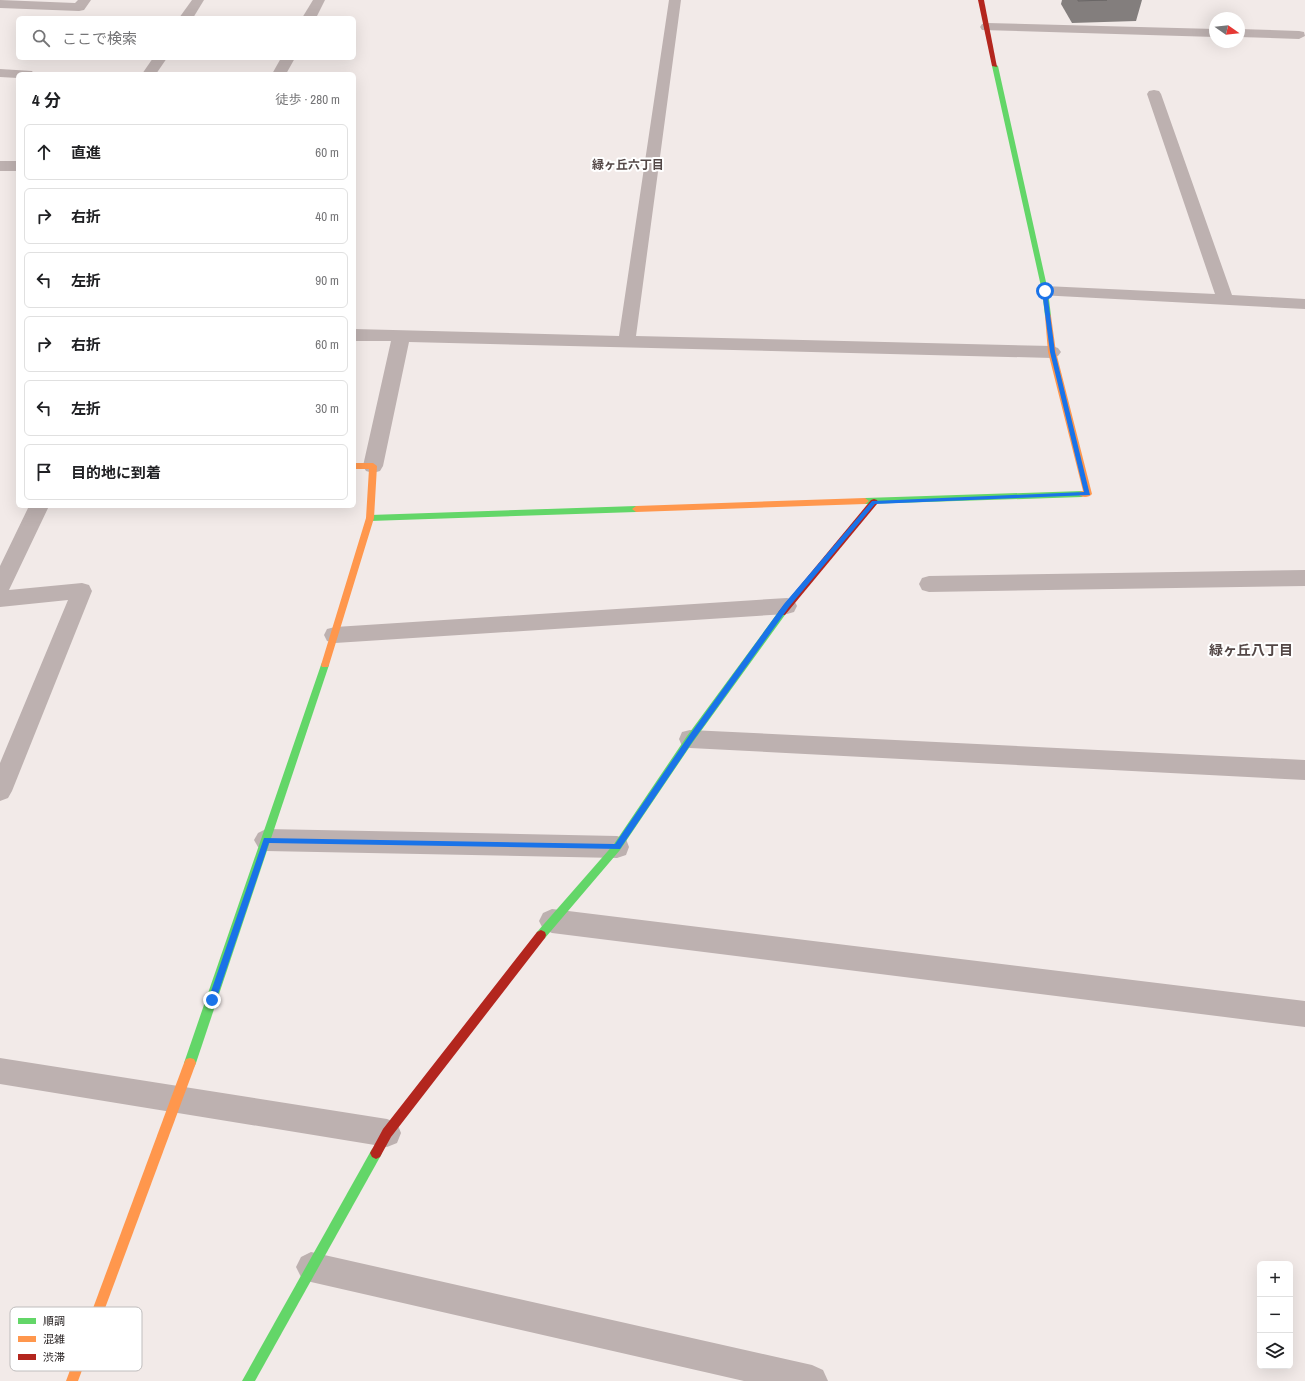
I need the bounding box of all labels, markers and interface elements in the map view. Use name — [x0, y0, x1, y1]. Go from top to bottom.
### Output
north arrow — [1209, 12, 1245, 48]
search box — [16, 16, 356, 60]
icon: search — [30, 27, 52, 49]
text: ここで検索 — [62, 28, 137, 49]
text: 4 分 — [32, 88, 61, 111]
text: 徒歩 · 280 m — [275, 91, 340, 108]
icon: ahead — [33, 141, 55, 163]
text: 直進 — [71, 142, 101, 163]
text: 60 m — [315, 144, 339, 161]
district label: 緑ヶ丘六丁目 — [592, 157, 664, 173]
icon: right — [33, 205, 55, 227]
text: 右折 — [71, 206, 101, 227]
text: 40 m — [315, 208, 339, 225]
icon: left — [33, 269, 55, 291]
text: 左折 — [71, 270, 101, 291]
text: 90 m — [315, 272, 339, 289]
route start — [1036, 282, 1054, 300]
icon: right — [33, 333, 55, 355]
text: 右折 — [71, 334, 101, 355]
text: 60 m — [315, 336, 339, 353]
icon: left — [33, 397, 55, 419]
text: 左折 — [71, 398, 101, 419]
text: 30 m — [315, 400, 339, 417]
icon: arrive — [33, 461, 55, 483]
text: 目的地に到着 — [71, 462, 161, 483]
district label: 緑ヶ丘八丁目 — [1209, 641, 1293, 659]
route end — [203, 991, 221, 1009]
map controls — [1257, 1261, 1293, 1369]
button: + — [1257, 1261, 1293, 1297]
button: − — [1257, 1297, 1293, 1333]
legend — [10, 1307, 142, 1371]
text: 順調 — [43, 1314, 65, 1328]
text: 混雑 — [43, 1332, 65, 1346]
button: layers — [1257, 1333, 1293, 1369]
text: 渋滞 — [43, 1350, 65, 1364]

